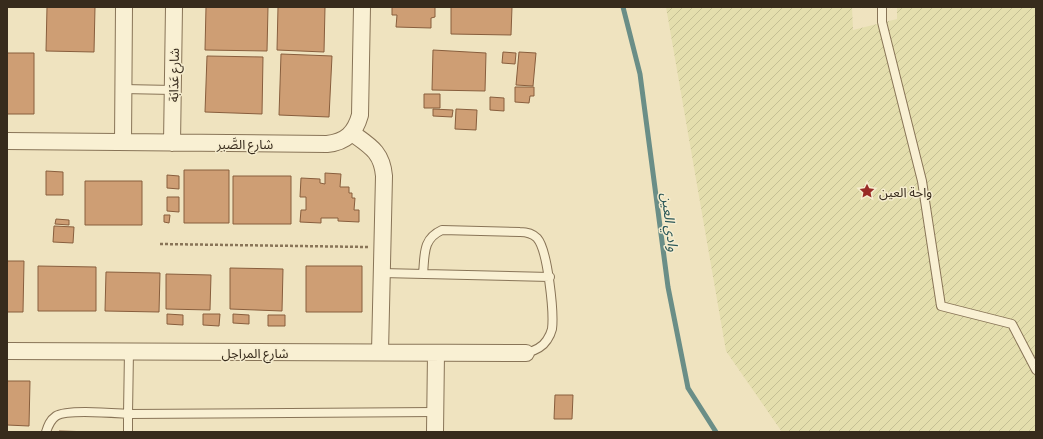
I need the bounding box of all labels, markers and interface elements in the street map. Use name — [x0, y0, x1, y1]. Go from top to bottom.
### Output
street label: شارع عَدَابَة — [163, 48, 185, 102]
street label: شارع الصَّبر — [216, 134, 273, 155]
place icon: واحة العين — [858, 182, 876, 200]
place label: واحة العين — [879, 182, 932, 201]
water label: وادي العين — [655, 191, 685, 253]
street label: شارع المراجل — [222, 343, 289, 364]

